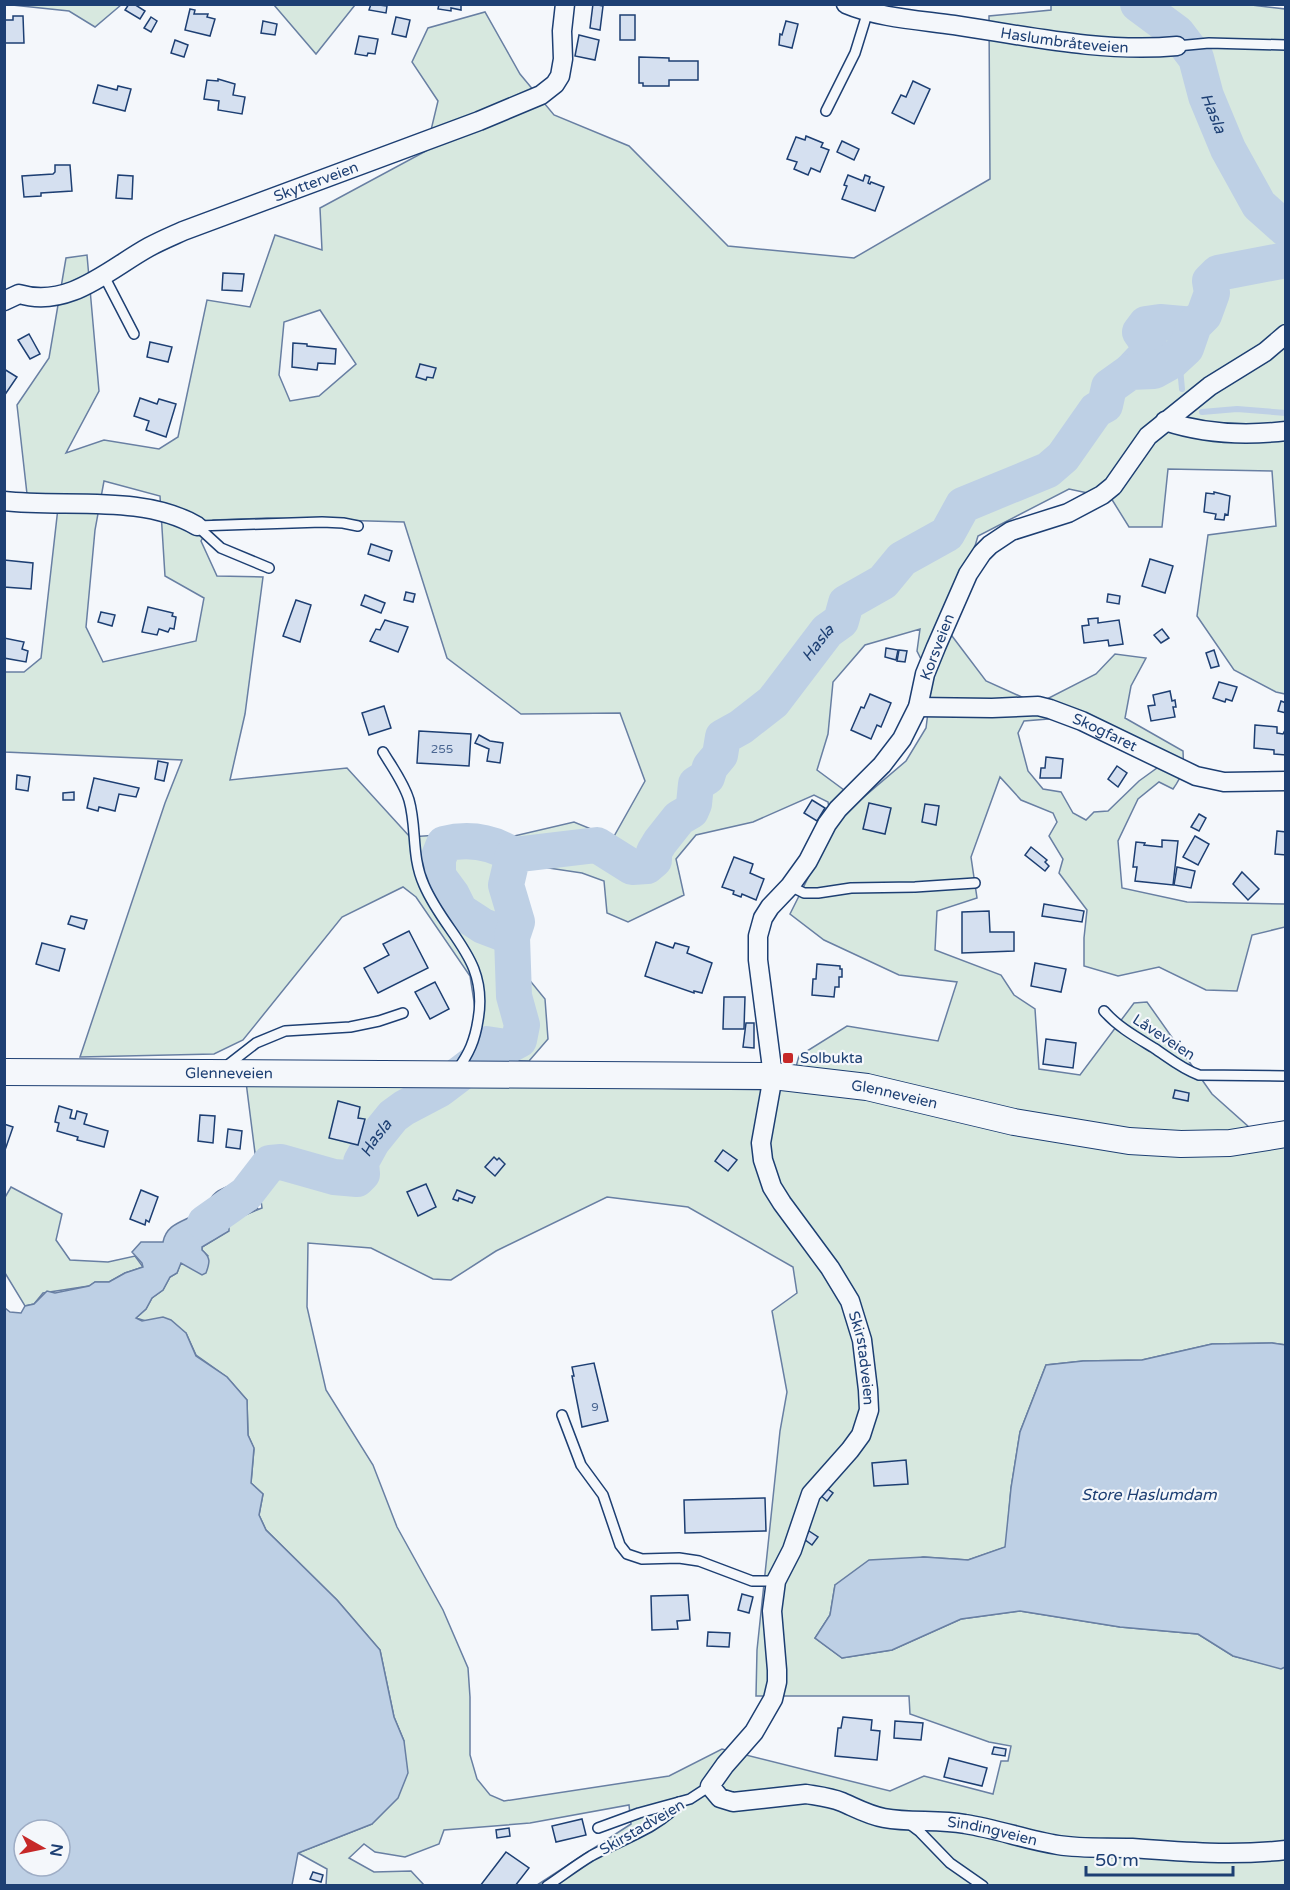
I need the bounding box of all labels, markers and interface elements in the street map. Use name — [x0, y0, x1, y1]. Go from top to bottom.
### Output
street label: Haslumbråteveien — [999, 24, 1129, 56]
water label: Hasla — [1196, 90, 1231, 137]
street label: Skytterveien — [271, 158, 361, 206]
street label: Korsveien — [916, 611, 958, 683]
water label: Hasla — [797, 619, 838, 666]
street label: Skogfaret — [1070, 709, 1140, 755]
house number: 255 — [431, 742, 453, 756]
street label: Låveveien — [1129, 1010, 1199, 1064]
place label: Solbukta — [800, 1049, 863, 1067]
marker: Solbukta — [781, 1051, 795, 1065]
street label: Glenneveien — [185, 1064, 273, 1082]
street label: Glenneveien — [850, 1076, 939, 1113]
water label: Hasla — [356, 1114, 397, 1160]
street label: Skirstadveien — [845, 1309, 878, 1406]
house number: 9 — [591, 1400, 599, 1414]
water label: Store Haslumdam — [1081, 1485, 1217, 1505]
street label: Skirstadveien — [596, 1795, 688, 1859]
street label: Sindingveien — [947, 1813, 1039, 1850]
north arrow — [12, 1818, 72, 1878]
scale bar — [1086, 1839, 1233, 1877]
text: N — [45, 1842, 67, 1858]
text: 50 m — [1095, 1849, 1139, 1871]

